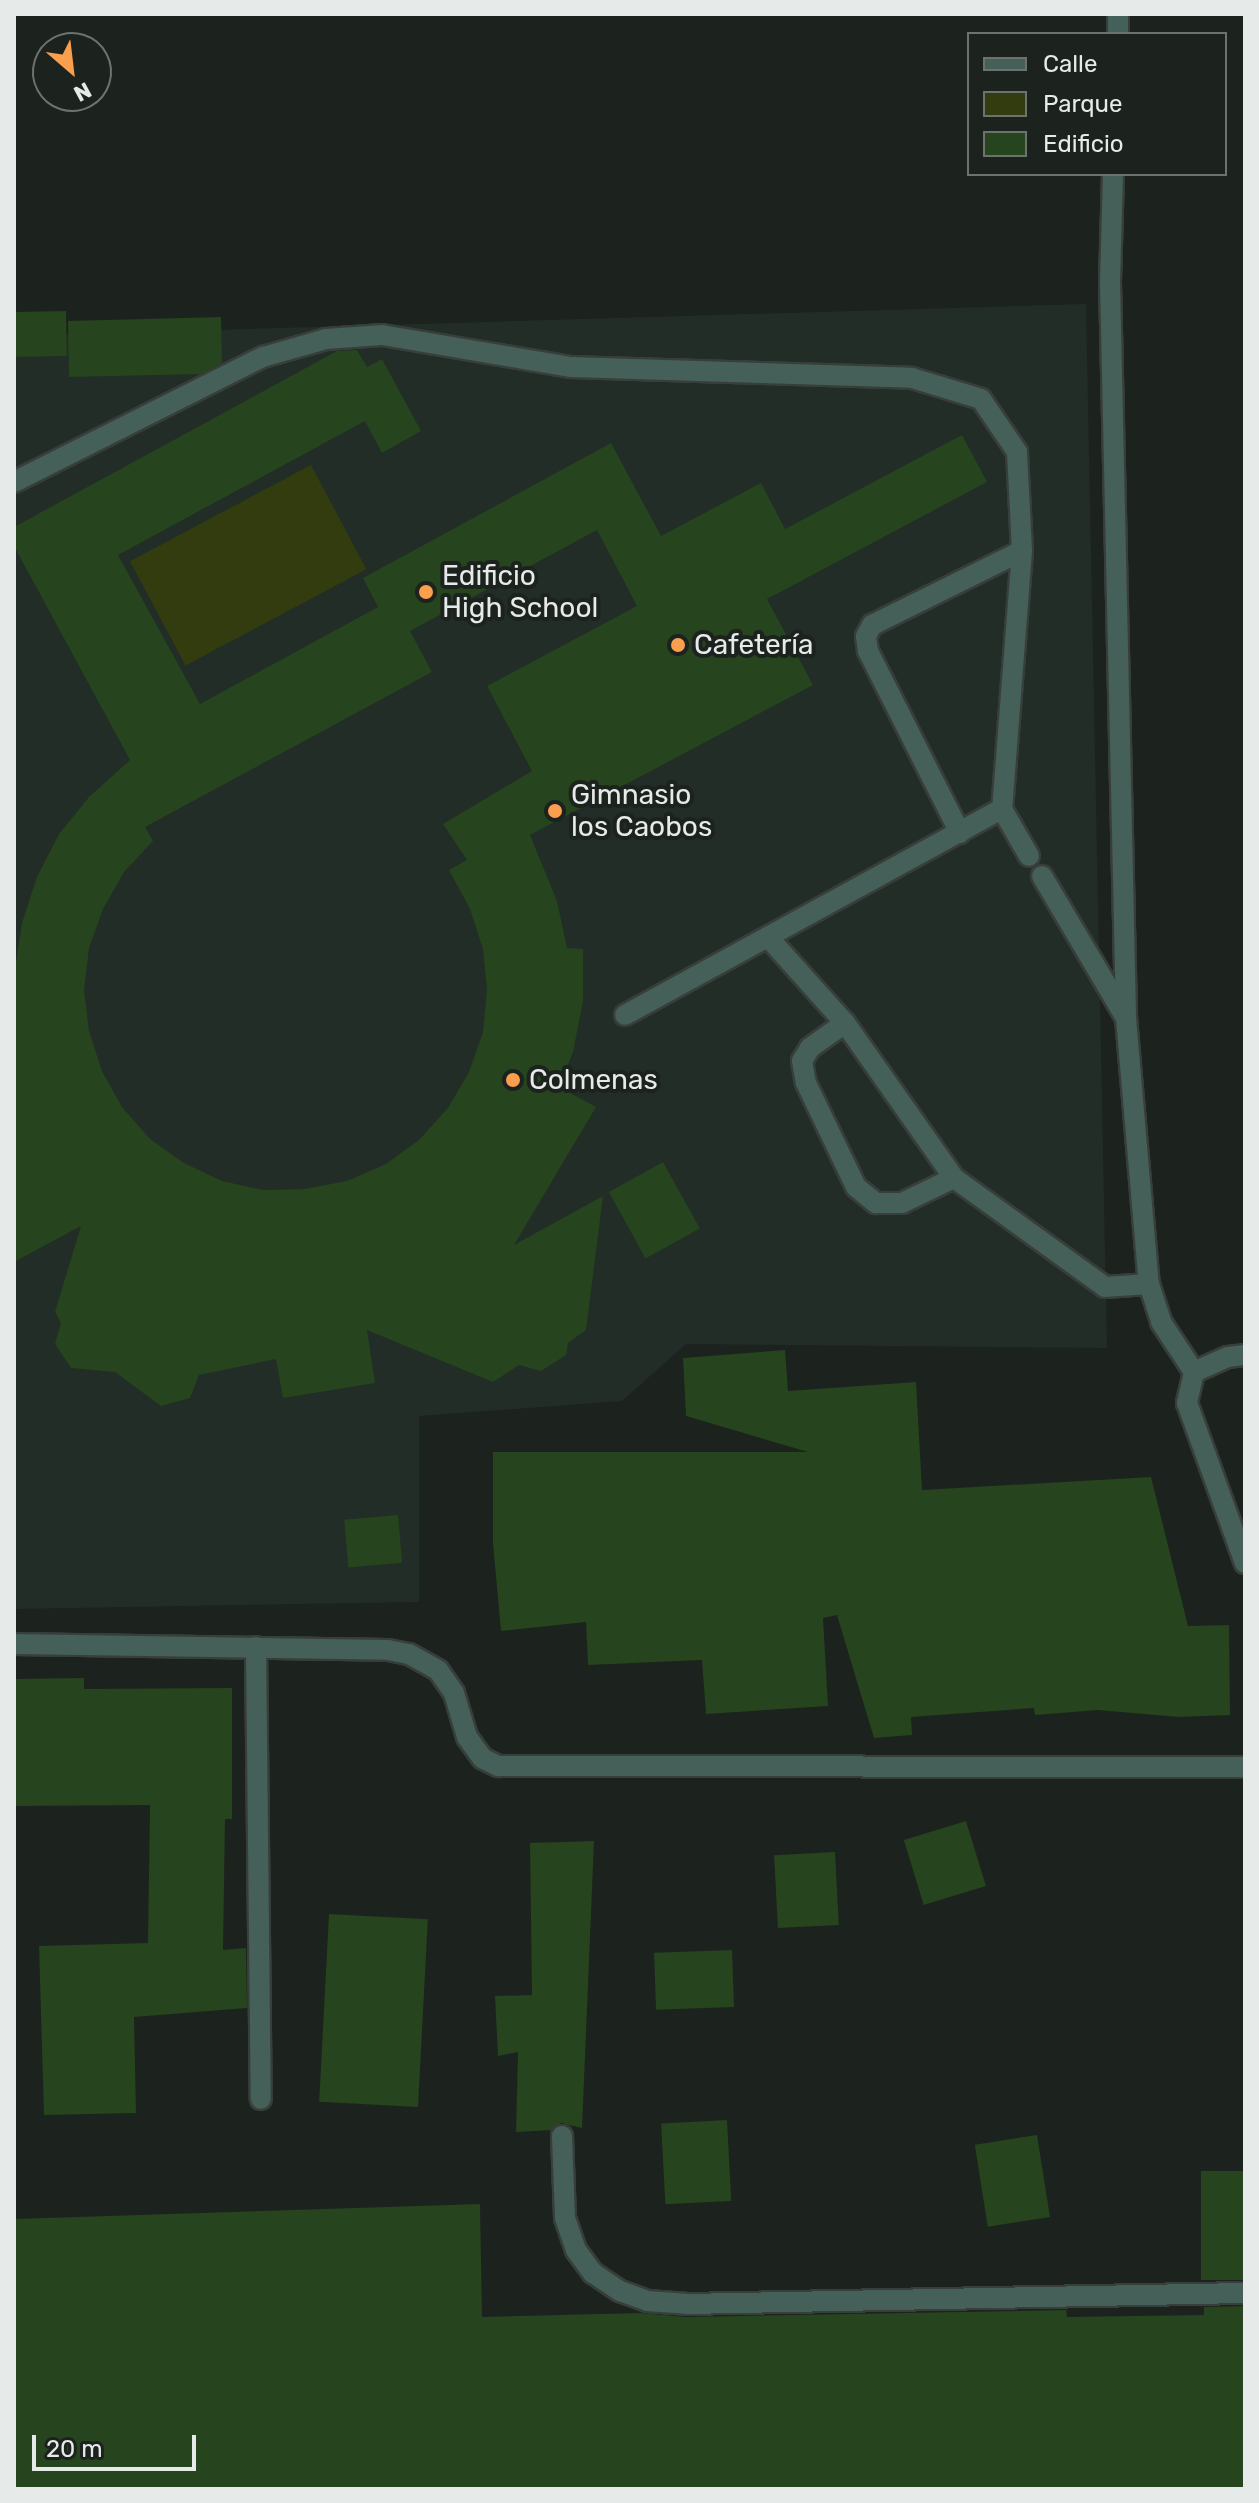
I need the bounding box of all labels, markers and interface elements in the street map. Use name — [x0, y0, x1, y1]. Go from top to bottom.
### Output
north arrow — [32, 32, 112, 112]
legend — [967, 32, 1227, 176]
text: Calle — [1043, 50, 1097, 78]
text: N — [69, 76, 96, 107]
text: Parque — [1043, 90, 1122, 118]
text: Edificio — [1043, 130, 1124, 158]
place label: Edificio High School — [442, 559, 598, 625]
marker: Edificio High School — [417, 583, 435, 601]
place label: Cafetería — [694, 628, 814, 662]
marker: Cafetería — [669, 636, 687, 654]
place label: Gimnasio los Caobos — [571, 778, 712, 844]
marker: Gimnasio los Caobos — [546, 802, 564, 820]
place label: Colmenas — [529, 1063, 658, 1097]
marker: Colmenas — [504, 1071, 522, 1089]
scale bar — [36, 2419, 200, 2469]
text: 20 m — [46, 2435, 103, 2463]

